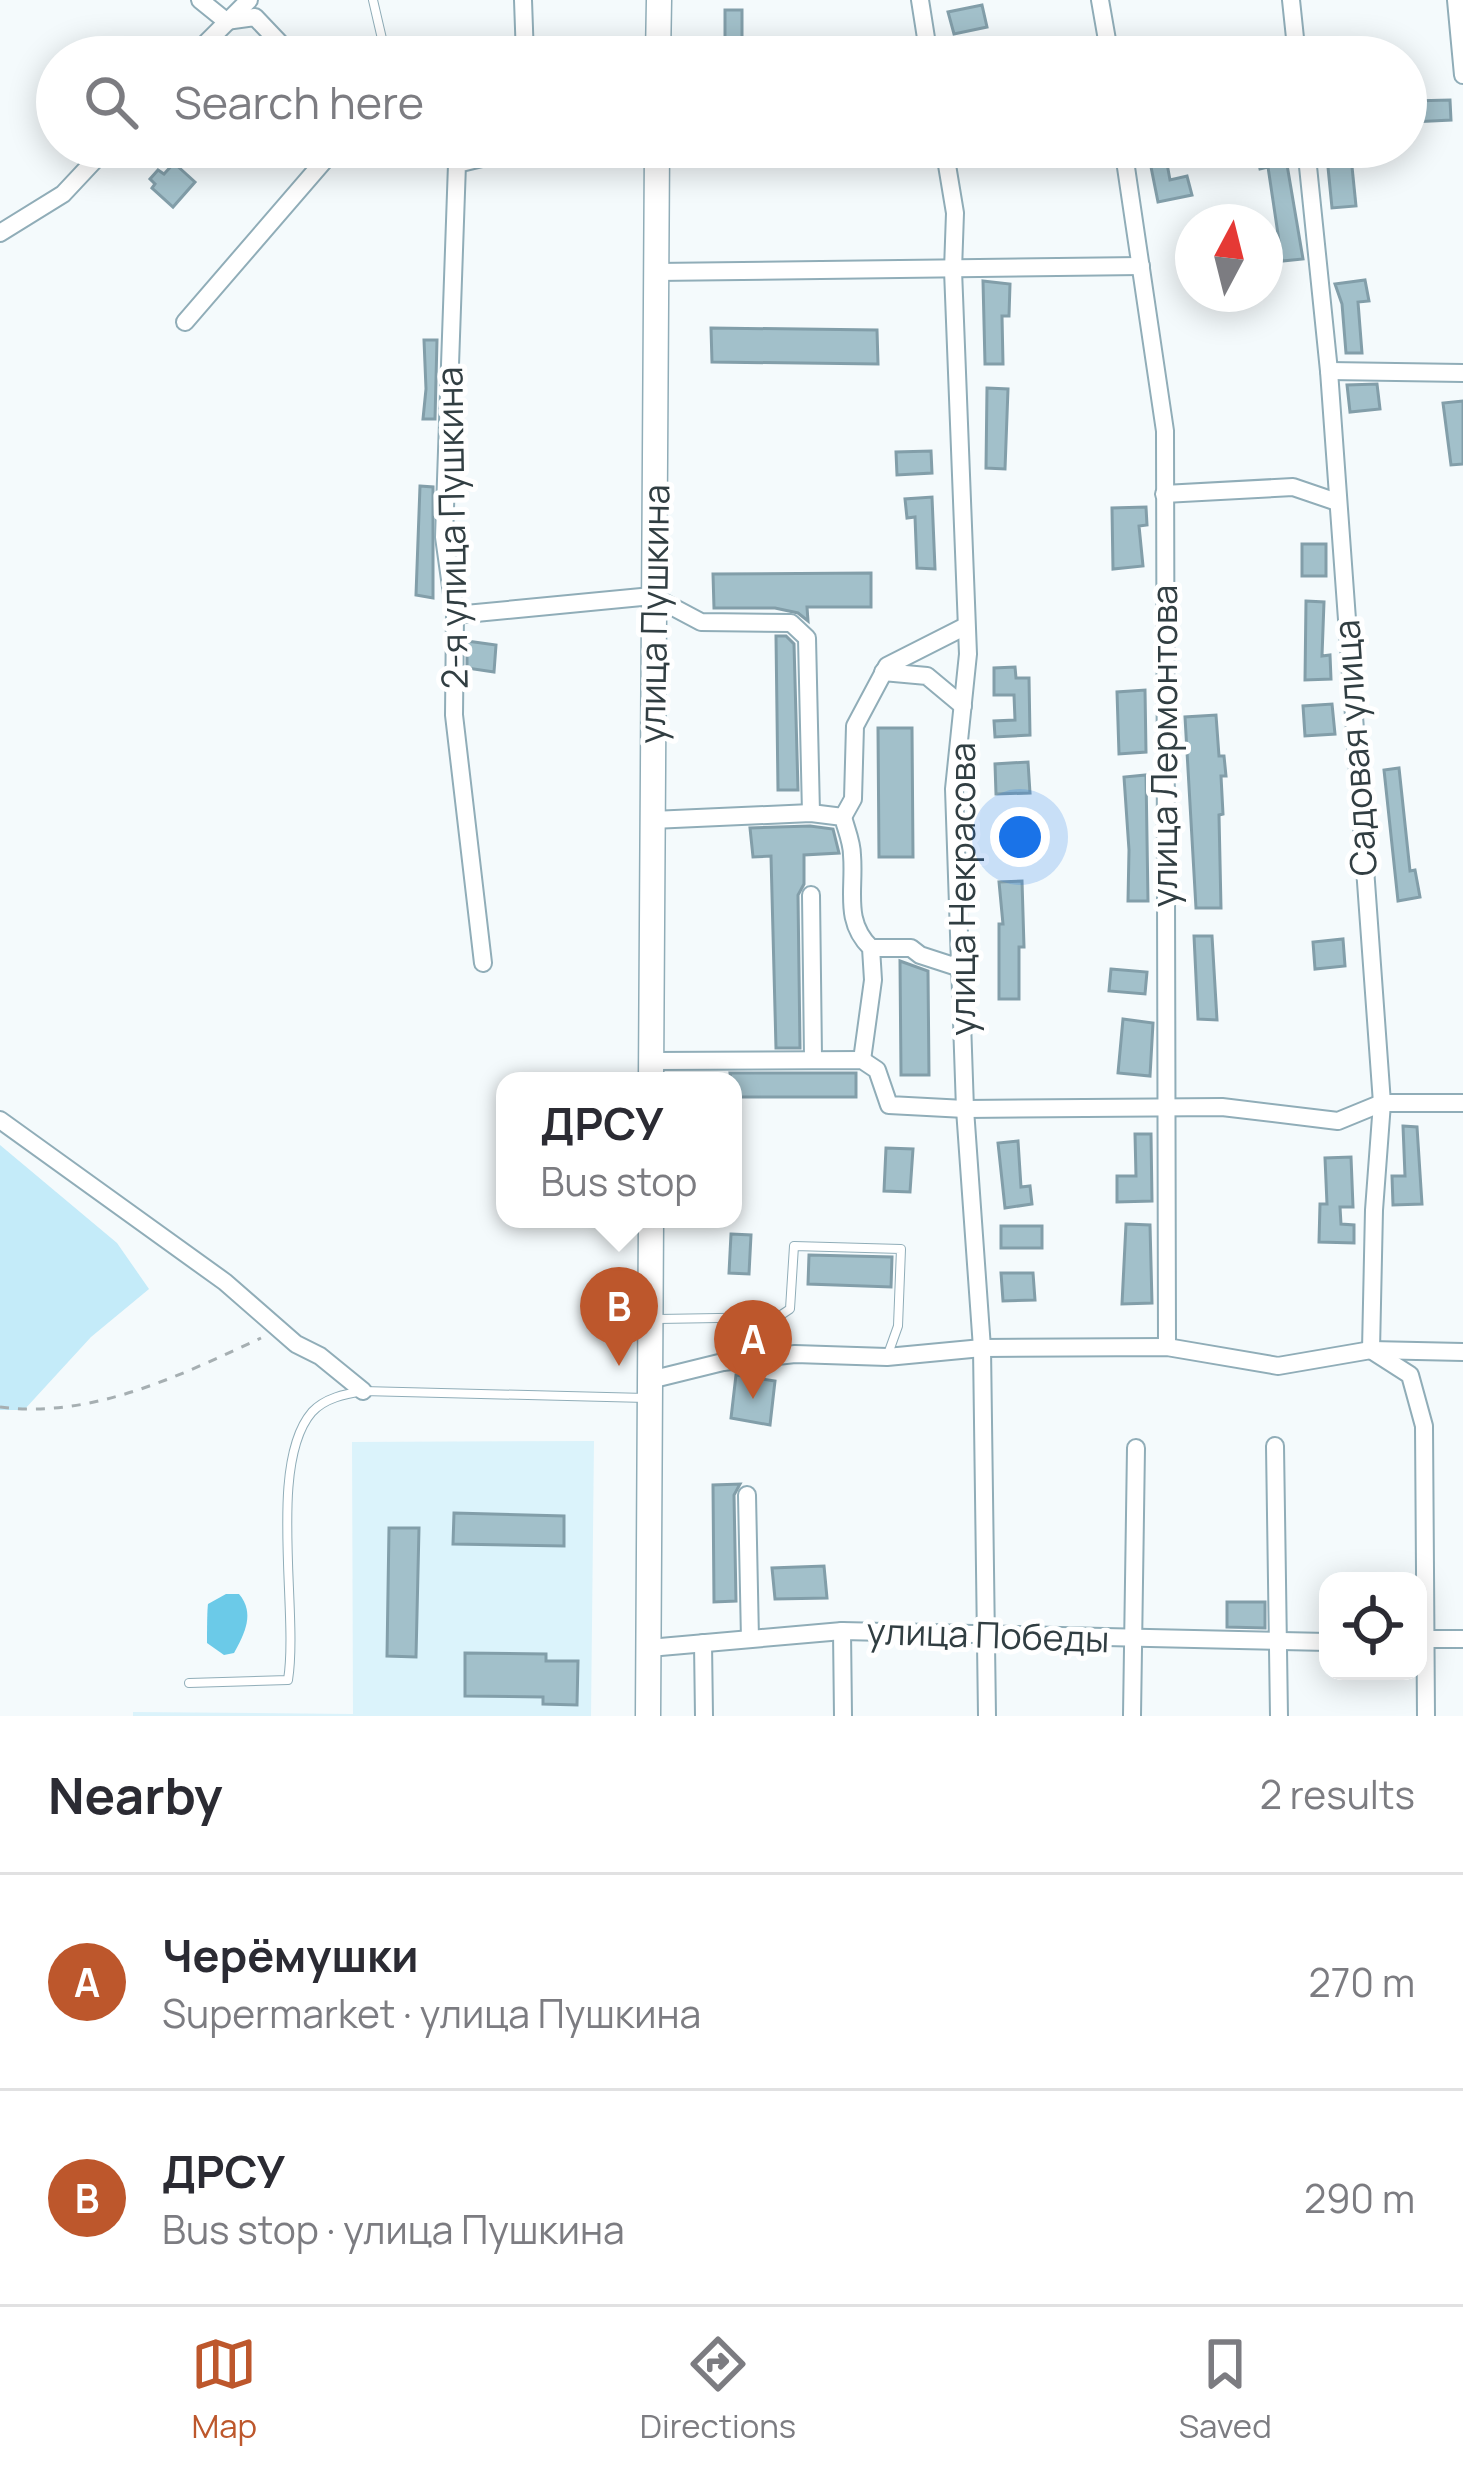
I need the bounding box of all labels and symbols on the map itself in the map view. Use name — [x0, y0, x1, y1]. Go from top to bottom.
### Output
north arrow — [1175, 204, 1283, 312]
street label: 2-я улица Пушкина — [424, 366, 479, 690]
street label: улица Пушкина — [627, 484, 680, 744]
street label: улица Лермонтова — [1139, 585, 1188, 907]
street label: Садовая улица — [1321, 618, 1388, 878]
street label: улица Некрасова — [937, 742, 986, 1036]
your location — [990, 807, 1050, 867]
pin: B — [580, 1267, 658, 1366]
pin: A — [714, 1300, 792, 1399]
street label: улица Победы — [866, 1606, 1110, 1663]

